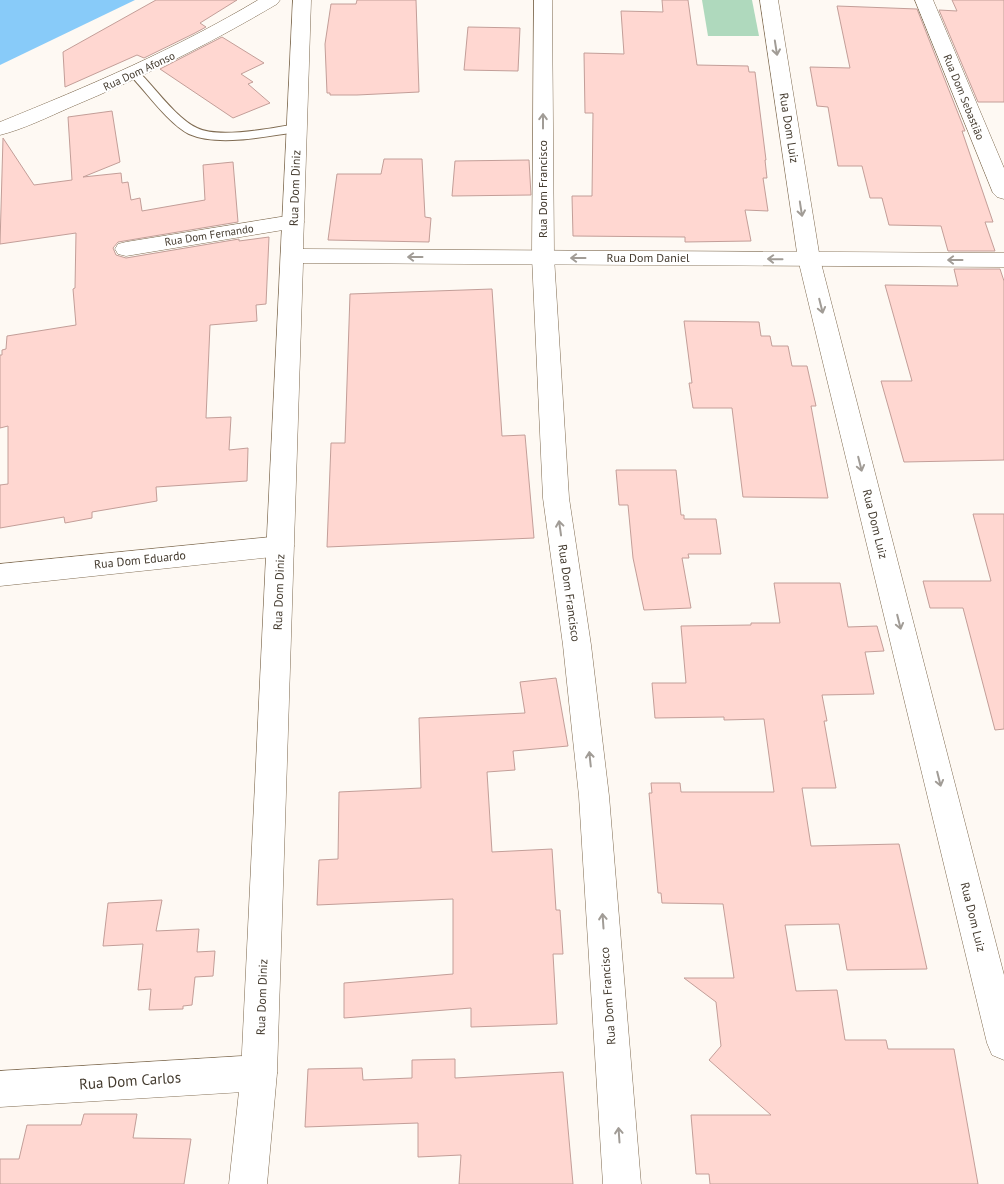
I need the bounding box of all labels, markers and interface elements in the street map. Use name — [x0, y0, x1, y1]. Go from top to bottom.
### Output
one-way arrow — [772, 40, 782, 56]
street label: Rua Dom Afonso — [101, 48, 177, 94]
street label: Rua Dom Sebastião — [940, 52, 988, 142]
street label: Rua Dom Luiz — [777, 92, 802, 164]
one-way arrow — [538, 113, 548, 130]
street label: Rua Dom Francisco — [535, 140, 550, 238]
street label: Rua Dom Diniz — [286, 150, 303, 226]
one-way arrow — [797, 200, 807, 216]
street label: Rua Dom Fernando — [163, 221, 255, 249]
street label: Rua Dom Daniel — [606, 250, 690, 265]
one-way arrow — [408, 252, 424, 262]
one-way arrow — [570, 253, 586, 263]
one-way arrow — [768, 254, 784, 264]
one-way arrow — [948, 255, 964, 265]
one-way arrow — [817, 298, 826, 314]
one-way arrow — [856, 455, 865, 471]
street label: Rua Dom Luiz — [860, 488, 891, 560]
one-way arrow — [555, 521, 565, 537]
street label: Rua Dom Francisco — [555, 543, 584, 642]
street label: Rua Dom Eduardo — [93, 547, 187, 572]
street label: Rua Dom Diniz — [270, 554, 287, 630]
one-way arrow — [895, 613, 905, 629]
one-way arrow — [585, 751, 595, 767]
one-way arrow — [934, 771, 944, 787]
street label: Rua Dom Luiz — [958, 881, 989, 953]
one-way arrow — [598, 913, 608, 929]
street label: Rua Dom Francisco — [597, 947, 618, 1045]
street label: Rua Dom Diniz — [253, 959, 270, 1035]
street label: Rua Dom Carlos — [78, 1067, 181, 1094]
one-way arrow — [614, 1128, 623, 1144]

